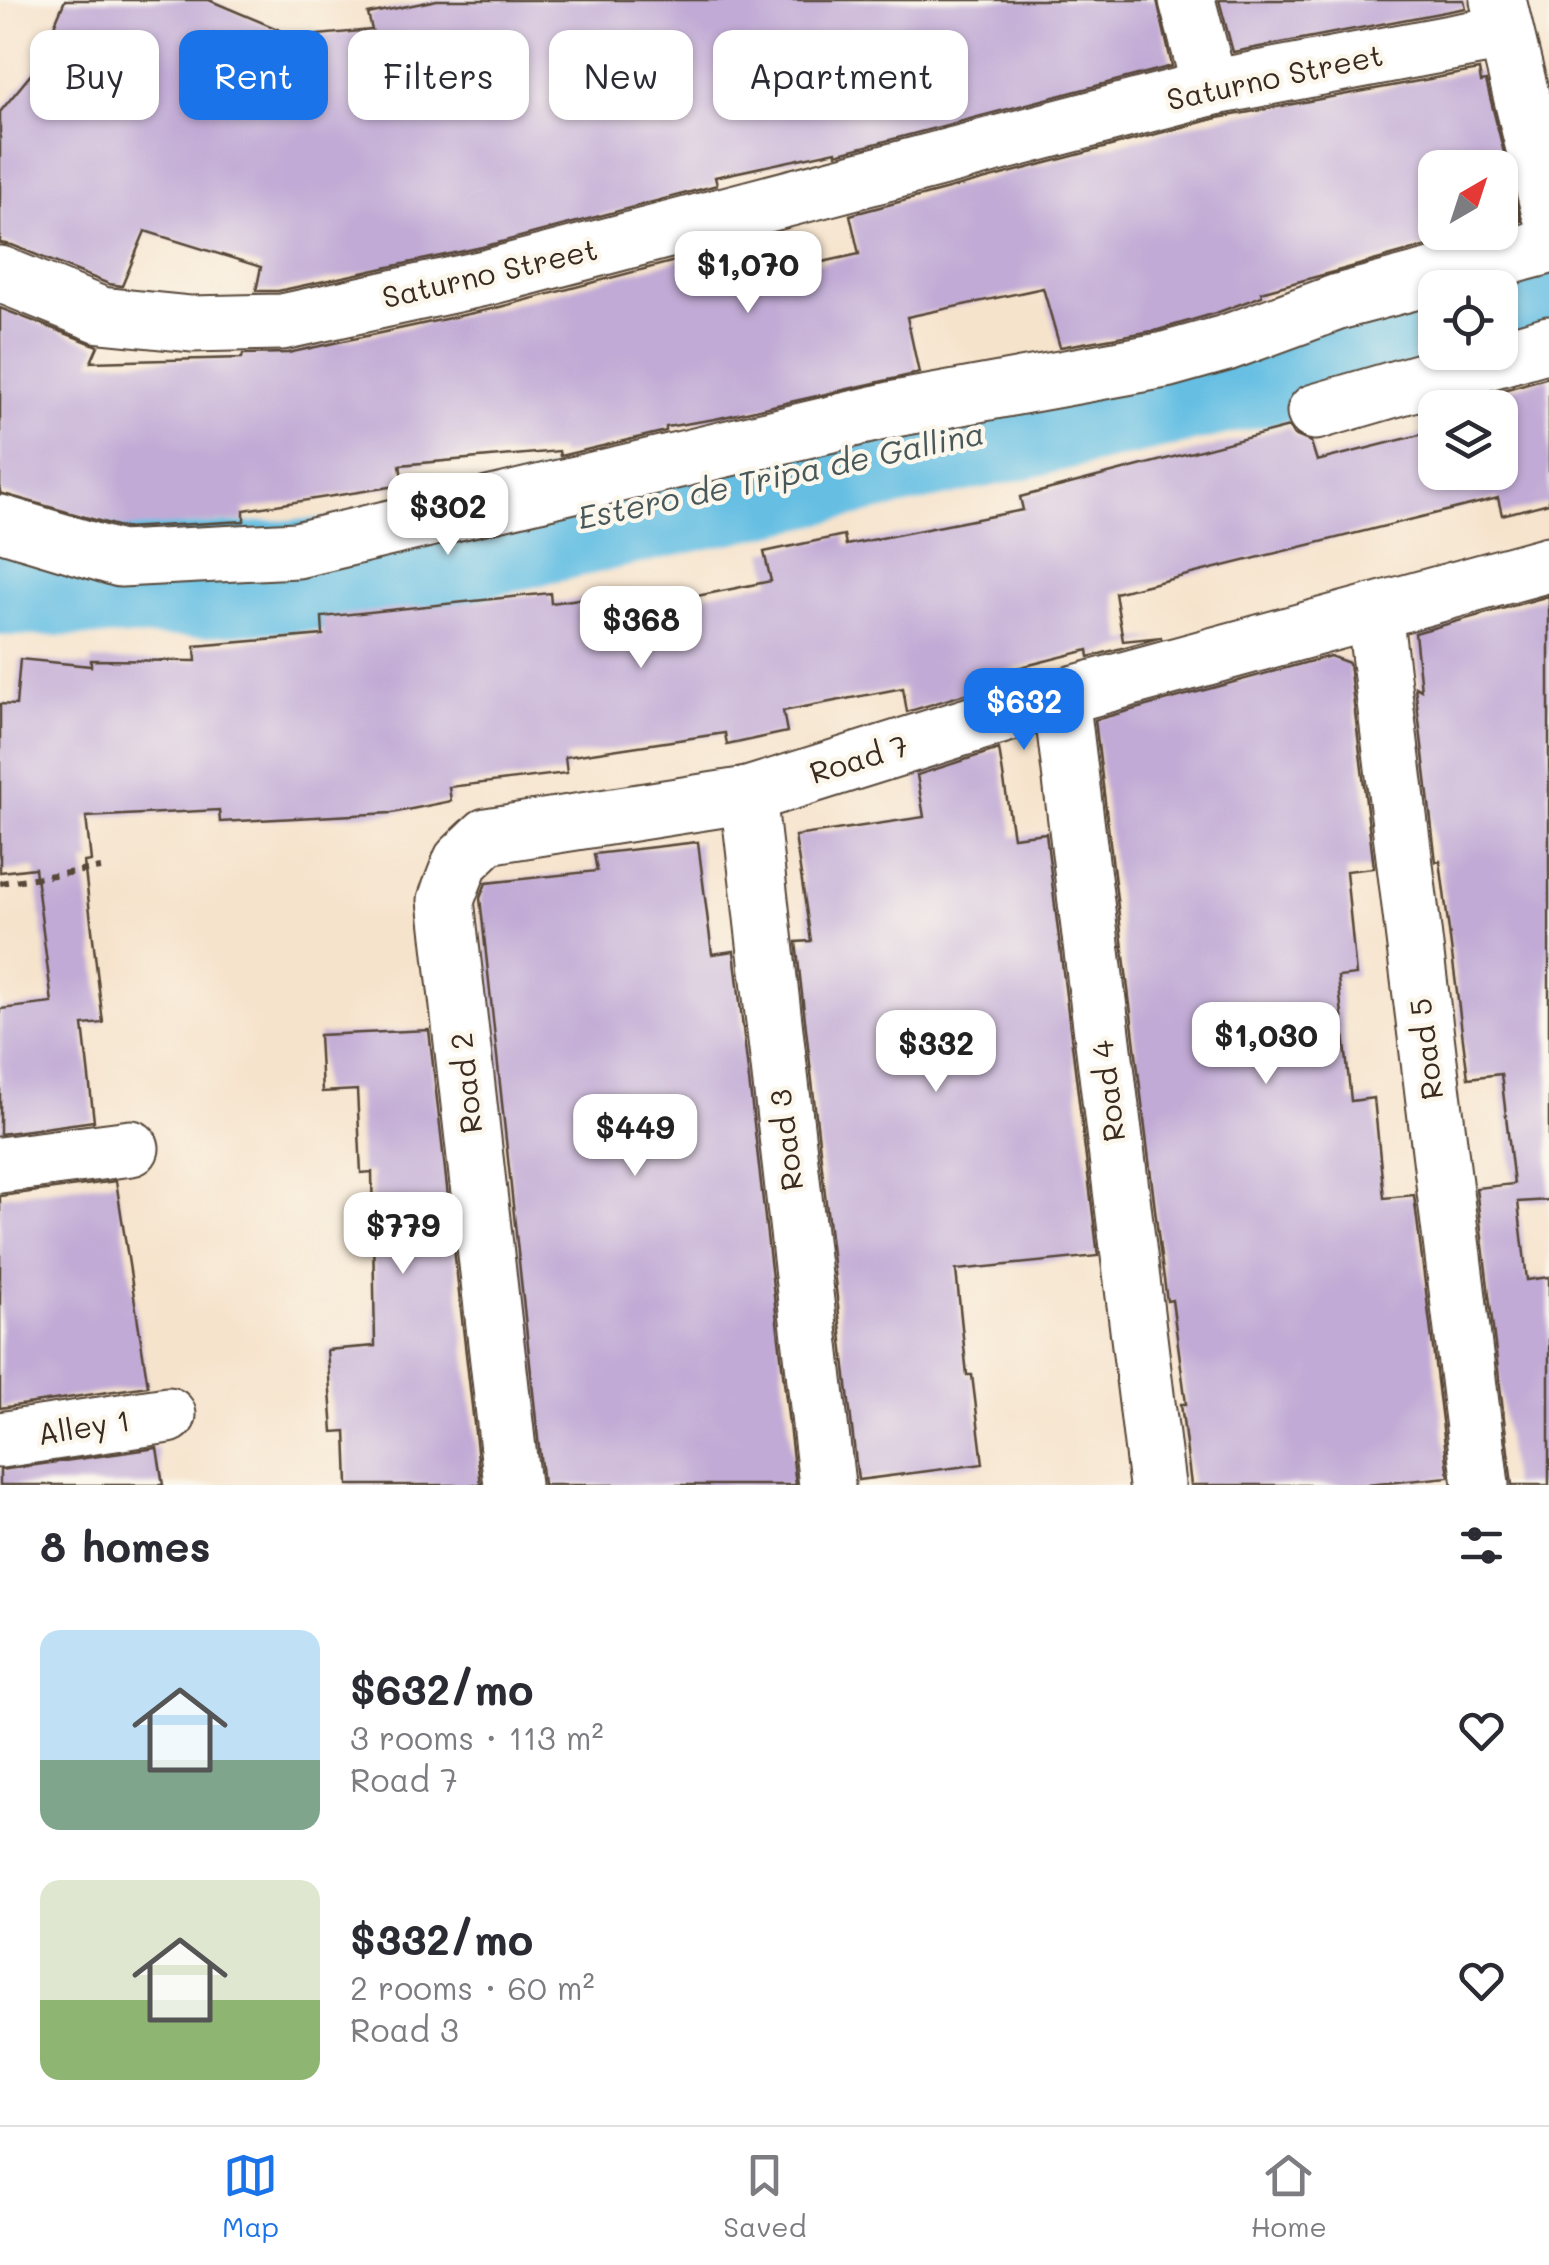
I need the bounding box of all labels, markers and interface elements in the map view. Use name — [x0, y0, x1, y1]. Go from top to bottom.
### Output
chip: Buy — [30, 30, 159, 120]
chip: Rent — [179, 30, 328, 120]
chip: Filters — [348, 30, 529, 120]
chip: New — [549, 30, 693, 120]
chip: Apartment — [713, 30, 968, 120]
street label: Saturno Street — [1163, 34, 1386, 118]
north arrow — [1418, 150, 1518, 250]
map controls — [1418, 150, 1518, 490]
street label: Saturno Street — [378, 228, 601, 316]
pin: $1,070 — [667, 231, 829, 316]
text: $1,070 — [697, 242, 799, 284]
button: locate — [1418, 270, 1518, 370]
button: layers — [1418, 390, 1518, 490]
water label: Estero de Tripa de Gallina — [573, 410, 988, 538]
pin: $302 — [389, 473, 507, 558]
text: $302 — [409, 484, 487, 526]
pin: $368 — [582, 586, 700, 671]
text: $368 — [602, 597, 680, 639]
pin: $632 — [965, 668, 1083, 753]
text: $632 — [986, 679, 1062, 721]
street label: Road 7 — [804, 724, 913, 792]
street label: Road 5 — [1399, 996, 1451, 1102]
pin: $1,030 — [1185, 1002, 1347, 1087]
pin: $332 — [877, 1010, 995, 1095]
text: $1,030 — [1214, 1013, 1318, 1055]
text: $332 — [898, 1021, 974, 1063]
street label: Road 2 — [440, 1031, 490, 1136]
street label: Road 4 — [1081, 1038, 1133, 1144]
street label: Road 3 — [759, 1087, 811, 1193]
pin: $449 — [576, 1094, 694, 1179]
text: $449 — [595, 1105, 675, 1147]
pin: $779 — [344, 1192, 462, 1277]
text: $779 — [366, 1203, 440, 1245]
street label: Alley 1 — [35, 1399, 133, 1453]
text: 8 homes — [40, 1518, 211, 1573]
icon: filters — [1454, 1518, 1509, 1573]
text: $632/mo — [350, 1661, 533, 1716]
icon: home — [120, 1670, 240, 1790]
icon: heart — [1454, 1703, 1509, 1758]
text: 3 rooms · 113 m² — [350, 1716, 604, 1758]
text: Road 7 — [350, 1758, 458, 1800]
text: $332/mo — [350, 1911, 533, 1966]
icon: home — [120, 1920, 240, 2040]
icon: heart — [1454, 1953, 1509, 2008]
text: 2 rooms · 60 m² — [350, 1966, 594, 2008]
text: Road 3 — [350, 2008, 459, 2050]
tab: Map — [222, 2148, 279, 2244]
tab: Saved — [723, 2148, 806, 2244]
tab: Home — [1251, 2148, 1327, 2244]

